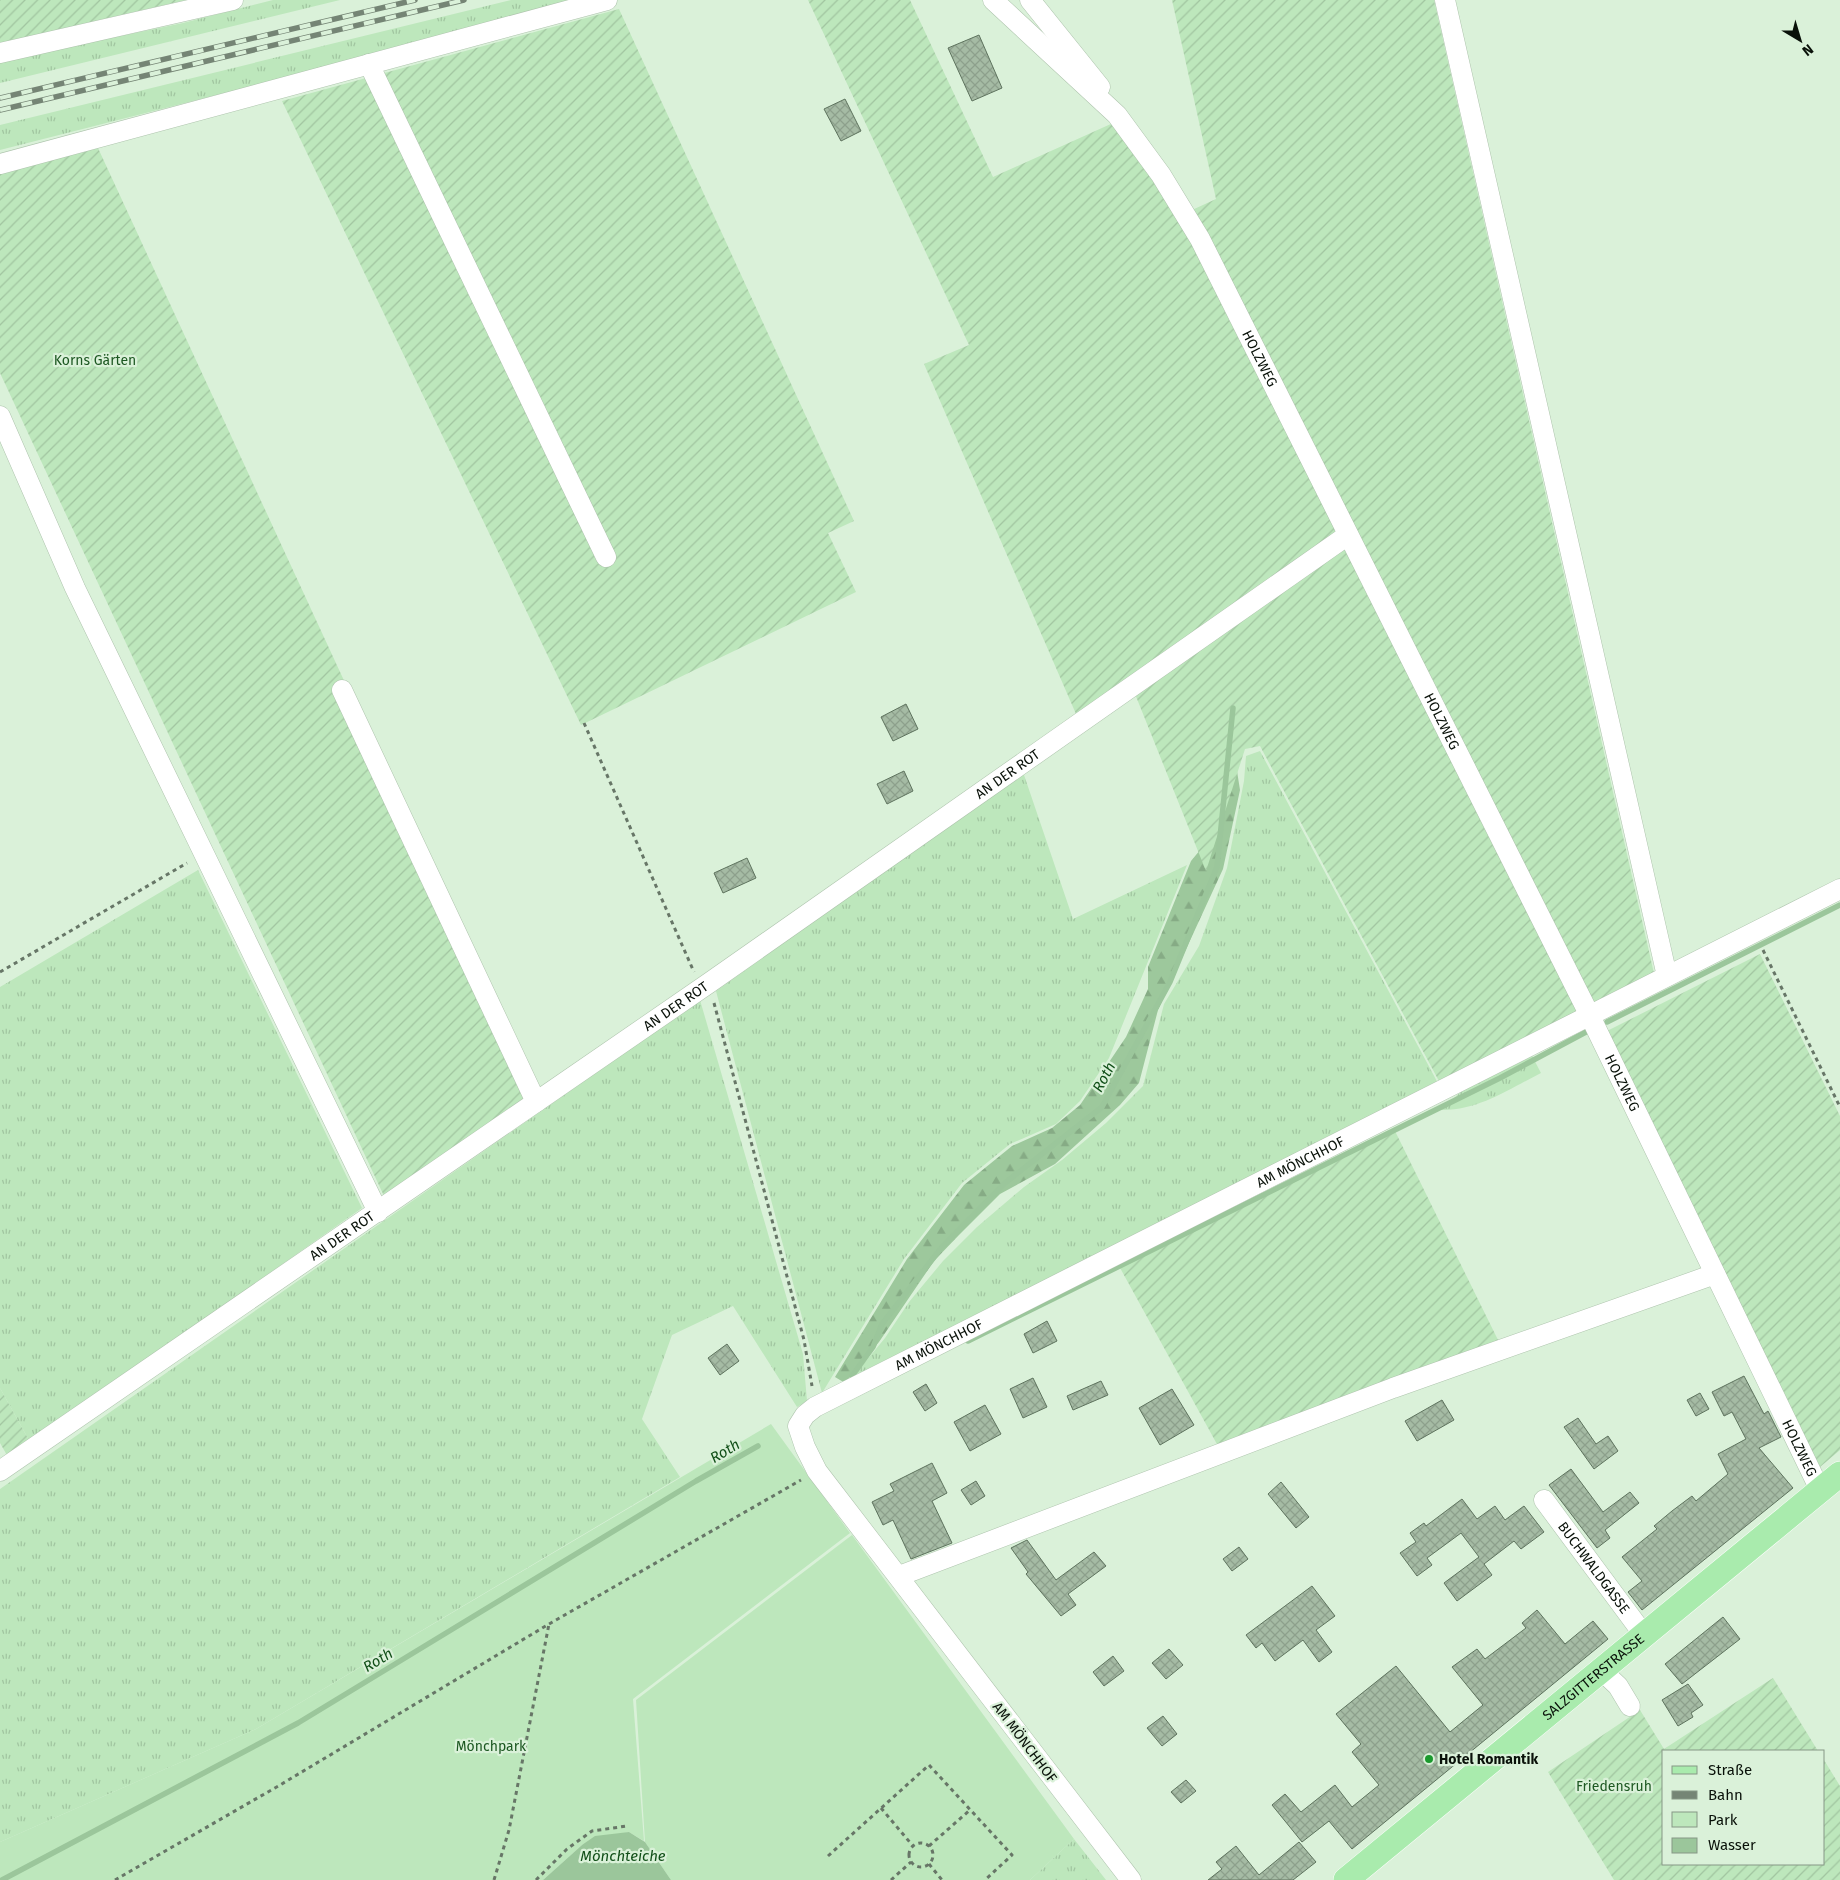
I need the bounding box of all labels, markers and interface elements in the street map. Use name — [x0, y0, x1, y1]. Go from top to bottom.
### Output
north arrow — [1775, 15, 1825, 65]
text: N — [1799, 40, 1817, 59]
street label: HOLZWEG — [1238, 327, 1281, 390]
park label: Korns Gärten — [54, 352, 136, 369]
street label: HOLZWEG — [1420, 690, 1463, 753]
street label: AN DER ROT — [972, 745, 1044, 803]
street label: AN DER ROT — [640, 978, 712, 1035]
street label: HOLZWEG — [1601, 1052, 1643, 1114]
water label: Roth — [1089, 1059, 1119, 1095]
street label: AM MÖNCHHOF — [1254, 1133, 1347, 1192]
street label: AN DER ROT — [306, 1207, 378, 1264]
street label: AM MÖNCHHOF — [892, 1316, 986, 1374]
street label: HOLZWEG — [1778, 1417, 1820, 1479]
water label: Roth — [707, 1435, 743, 1467]
street label: BUCHWALDGASSE — [1554, 1518, 1633, 1617]
street label: SALZGITTERSTRASSE — [1539, 1630, 1648, 1724]
water label: Roth — [360, 1644, 396, 1676]
street label: AM MÖNCHHOF — [989, 1698, 1061, 1786]
park label: Mönchpark — [456, 1738, 527, 1755]
legend — [1662, 1750, 1825, 1865]
place label: Hotel Romantik — [1439, 1751, 1538, 1768]
marker: Hotel Romantik — [1423, 1753, 1435, 1765]
text: Straße — [1708, 1761, 1752, 1779]
park label: Friedensruh — [1576, 1778, 1652, 1795]
text: Bahn — [1708, 1786, 1743, 1804]
text: Park — [1708, 1811, 1738, 1829]
text: Wasser — [1708, 1836, 1756, 1854]
water label: Mönchteiche — [580, 1847, 666, 1865]

